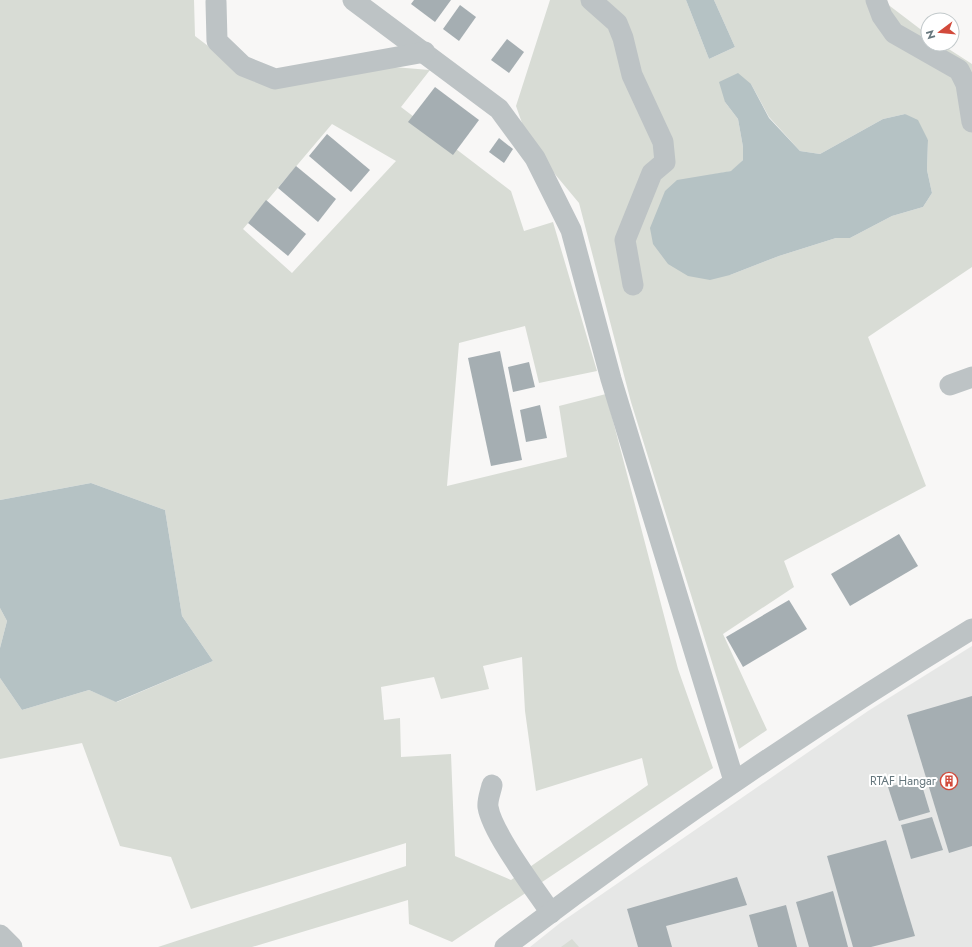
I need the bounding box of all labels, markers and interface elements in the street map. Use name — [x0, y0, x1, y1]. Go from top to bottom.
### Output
north arrow — [920, 12, 960, 52]
text: N — [921, 28, 939, 41]
building icon: RTAF Hangar — [939, 771, 959, 791]
place label: RTAF Hangar — [870, 772, 937, 790]

